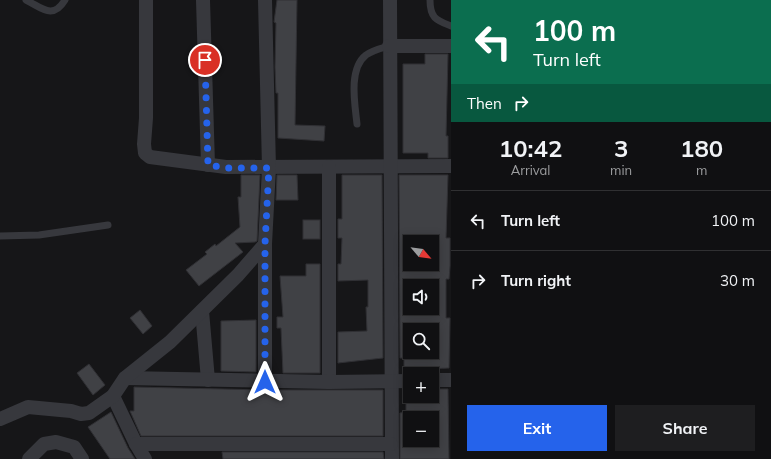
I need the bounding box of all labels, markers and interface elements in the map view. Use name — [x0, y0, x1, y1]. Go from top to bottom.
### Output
text: 100 m — [533, 13, 616, 48]
icon: left — [467, 16, 519, 68]
pin — [188, 43, 222, 77]
text: Turn left — [533, 48, 601, 71]
icon: arrive — [194, 49, 216, 71]
icon: right — [510, 92, 532, 114]
text: Then — [467, 94, 502, 113]
text: 10:42 — [499, 133, 562, 163]
text: 3 — [614, 133, 628, 163]
text: 180 — [680, 133, 723, 163]
text: Arrival — [511, 162, 550, 178]
text: min — [610, 162, 632, 178]
text: m — [696, 162, 707, 178]
icon: left — [467, 210, 489, 232]
text: Turn left — [501, 211, 560, 230]
text: 100 m — [711, 211, 755, 230]
north arrow — [403, 235, 439, 271]
map controls — [403, 235, 439, 447]
icon: right — [467, 270, 489, 292]
text: Turn right — [501, 271, 571, 290]
text: 30 m — [720, 271, 755, 290]
button: sound — [403, 279, 439, 315]
button: search — [403, 323, 439, 359]
position arrow — [244, 361, 286, 403]
button: + — [403, 367, 439, 403]
button: Exit — [467, 405, 607, 451]
button: Share — [615, 405, 755, 451]
button: − — [403, 411, 439, 447]

